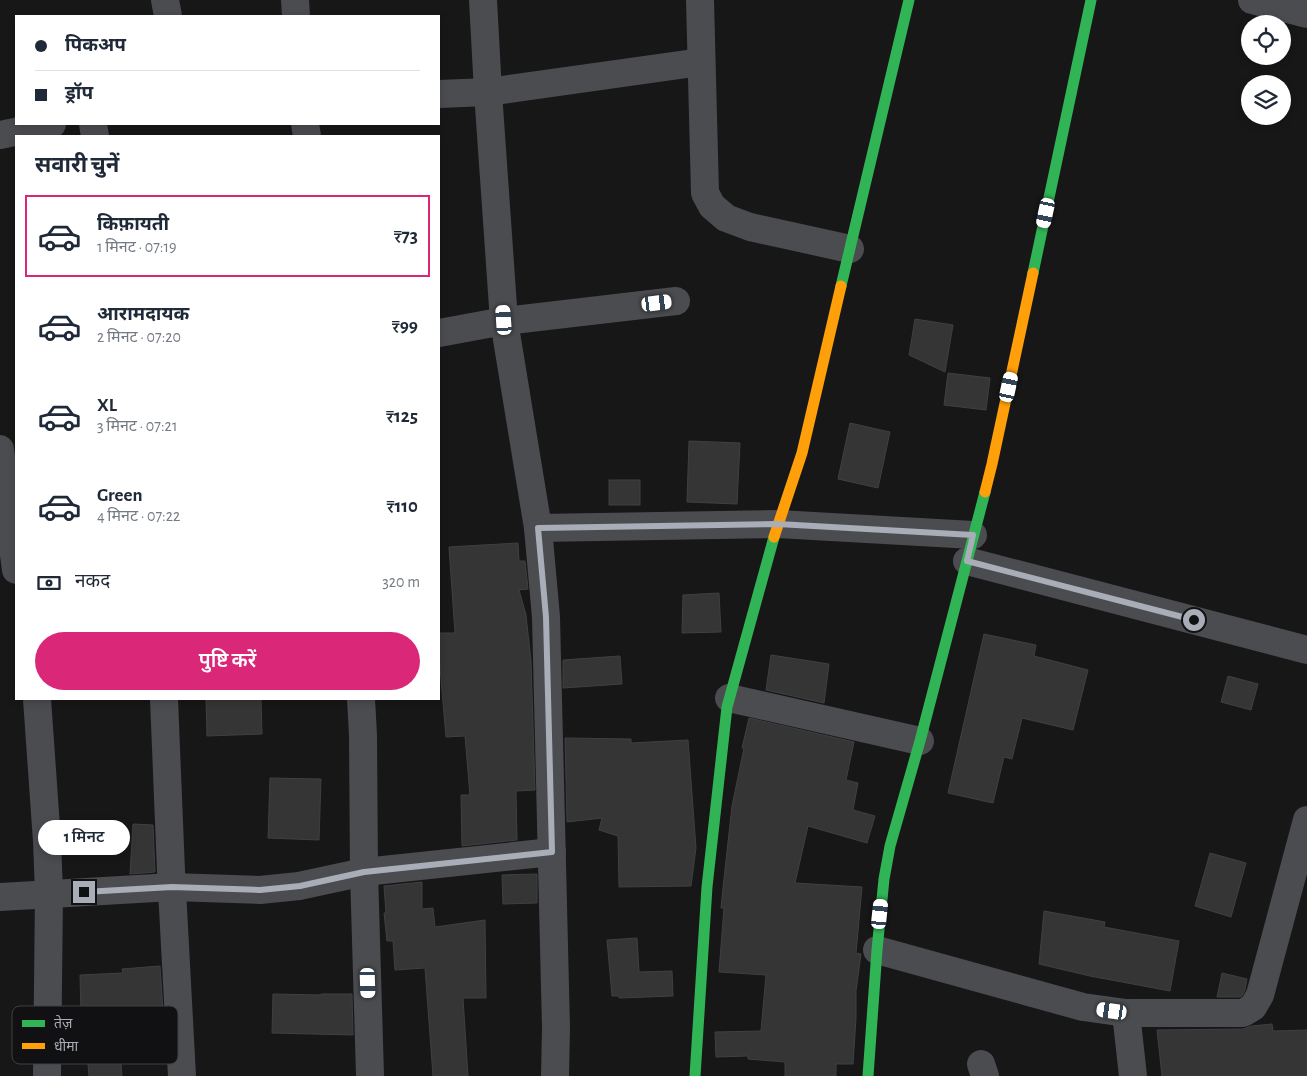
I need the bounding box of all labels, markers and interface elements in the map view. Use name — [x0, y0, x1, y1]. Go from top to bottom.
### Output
map controls — [1241, 15, 1291, 125]
button: locate — [1241, 15, 1291, 65]
text: पिकअप — [65, 36, 126, 55]
button: layers — [1241, 75, 1291, 125]
text: ड्रॉप — [65, 84, 93, 103]
text: सवारी चुनें — [35, 154, 119, 176]
car — [1035, 197, 1056, 229]
icon: car — [37, 214, 82, 259]
text: किफ़ायती — [97, 215, 169, 234]
text: ₹73 — [394, 227, 418, 246]
text: 1 मिनट · 07:19 — [97, 239, 177, 255]
car — [641, 294, 672, 312]
icon: car — [37, 304, 82, 349]
text: आरामदायक — [97, 305, 189, 324]
car — [495, 305, 512, 335]
text: ₹99 — [392, 317, 418, 336]
text: 2 मिनट · 07:20 — [97, 329, 181, 345]
car — [998, 371, 1019, 403]
icon: car — [37, 394, 82, 439]
text: XL — [97, 396, 117, 415]
text: ₹125 — [386, 407, 418, 426]
text: 3 मिनट · 07:21 — [97, 418, 177, 434]
icon: car — [37, 484, 82, 529]
text: Green — [97, 486, 143, 505]
text: ₹110 — [386, 497, 418, 516]
text: 4 मिनट · 07:22 — [97, 508, 180, 524]
icon: cash — [35, 569, 63, 597]
text: नकद — [75, 572, 110, 591]
text: 320 m — [382, 574, 420, 590]
route start — [1183, 609, 1205, 631]
button: पुष्टि करें — [35, 632, 420, 690]
callout: 1 मिनट — [38, 820, 130, 854]
text: 1 मिनट — [64, 829, 104, 845]
route end — [73, 881, 95, 903]
car — [870, 898, 889, 930]
car — [359, 968, 376, 998]
car — [1096, 1001, 1127, 1021]
legend — [12, 1006, 178, 1064]
text: तेज़ — [54, 1014, 73, 1031]
text: धीमा — [54, 1038, 79, 1054]

